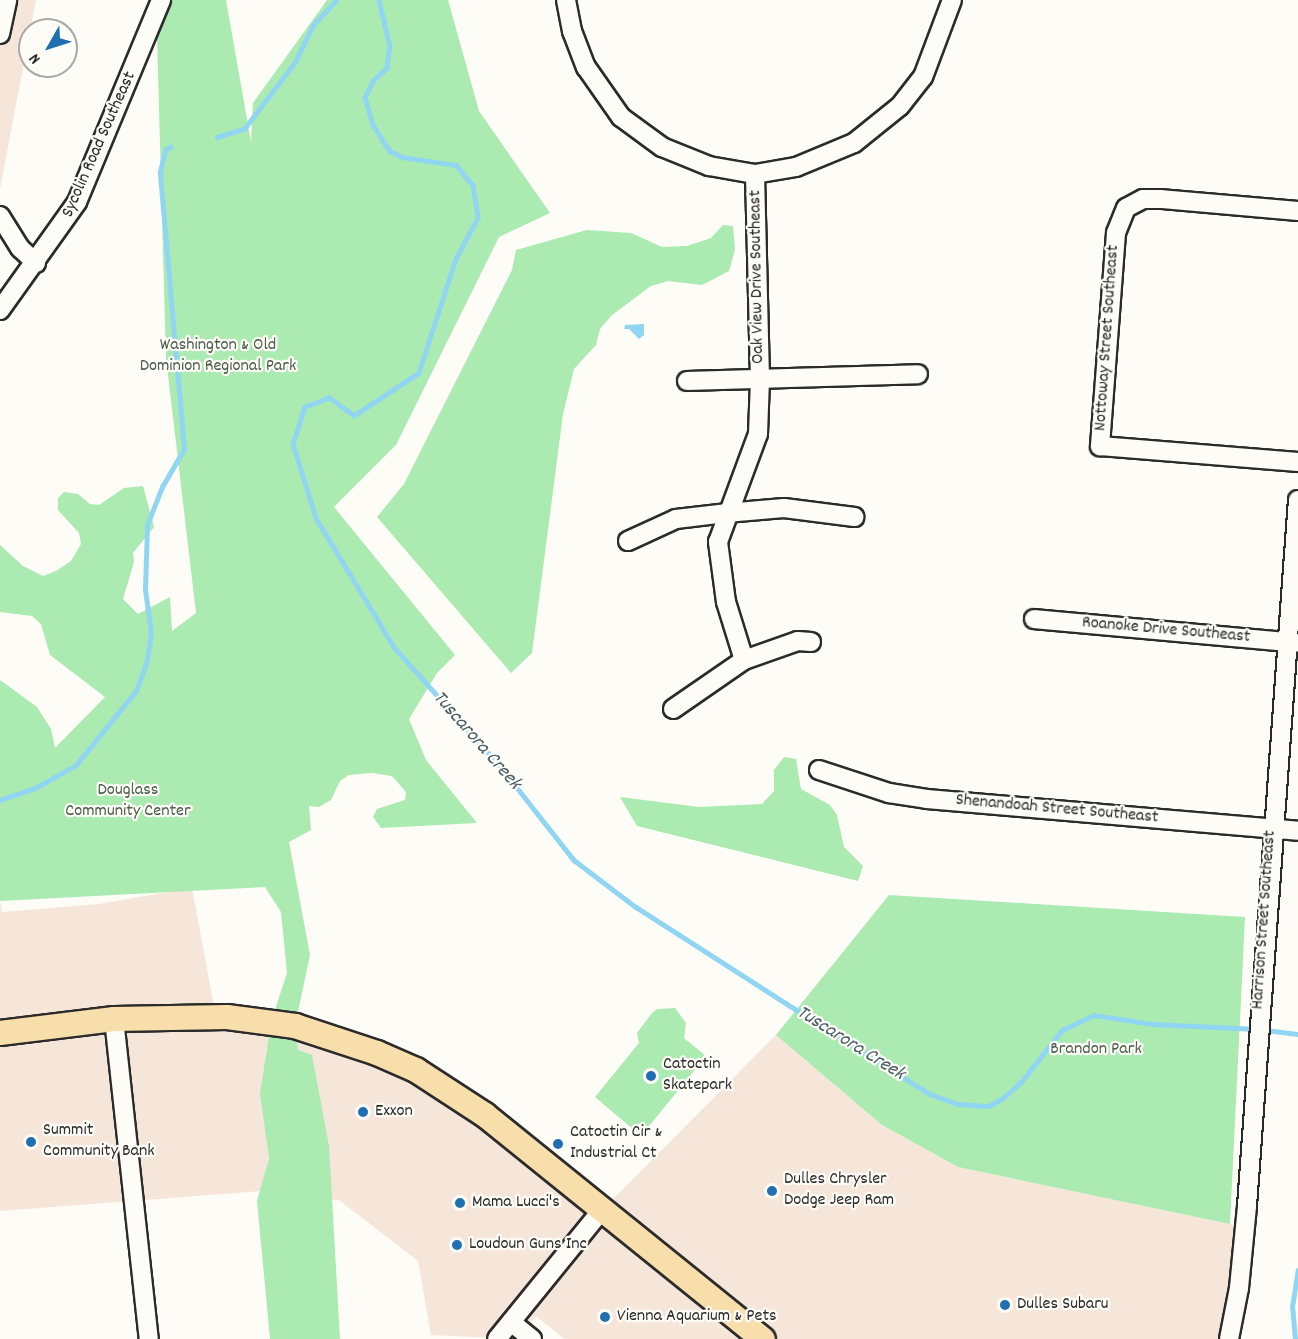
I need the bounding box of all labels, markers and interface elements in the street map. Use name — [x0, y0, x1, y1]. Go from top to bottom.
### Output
north arrow — [18, 18, 78, 78]
text: N — [24, 48, 47, 69]
street label: Sycolin Road Southeast — [58, 69, 142, 221]
street label: Oak View Drive Southeast — [746, 190, 770, 364]
street label: Nottoway Street Southeast — [1091, 244, 1125, 432]
park label: Washington & Old Dominion Regional Park — [140, 336, 296, 378]
street label: Roanoke Drive Southeast — [1081, 613, 1251, 649]
water label: Tuscarora Creek — [427, 687, 525, 795]
park label: Douglass Community Center — [65, 781, 191, 824]
street label: Shenandoah Street Southeast — [955, 790, 1159, 830]
street label: Harrison Street Southeast — [1248, 830, 1282, 1010]
water label: Tuscarora Creek — [791, 1001, 909, 1087]
park label: Brandon Park — [1050, 1039, 1142, 1061]
place label: Catoctin Skatepark — [663, 1055, 732, 1098]
marker: Catoctin Skatepark — [644, 1069, 658, 1083]
place label: Exxon — [375, 1101, 413, 1123]
marker: Exxon — [356, 1105, 370, 1119]
place label: Summit Community Bank — [43, 1121, 155, 1164]
place label: Catoctin Cir & Industrial Ct — [570, 1123, 663, 1166]
marker: Summit Community Bank — [24, 1135, 38, 1149]
marker: Catoctin Cir & Industrial Ct — [551, 1137, 565, 1151]
place label: Dulles Chrysler Dodge Jeep Ram — [784, 1170, 894, 1212]
marker: Dulles Chrysler Dodge Jeep Ram — [765, 1184, 779, 1198]
place label: Mama Lucci's — [472, 1192, 560, 1214]
marker: Mama Lucci's — [453, 1196, 467, 1210]
place label: Loudoun Guns Inc — [469, 1234, 587, 1256]
marker: Loudoun Guns Inc — [450, 1238, 464, 1252]
place label: Dulles Subaru — [1017, 1294, 1109, 1316]
marker: Dulles Subaru — [998, 1298, 1012, 1312]
place label: Vienna Aquarium & Pets — [617, 1306, 777, 1328]
marker: Vienna Aquarium & Pets — [598, 1310, 612, 1324]

